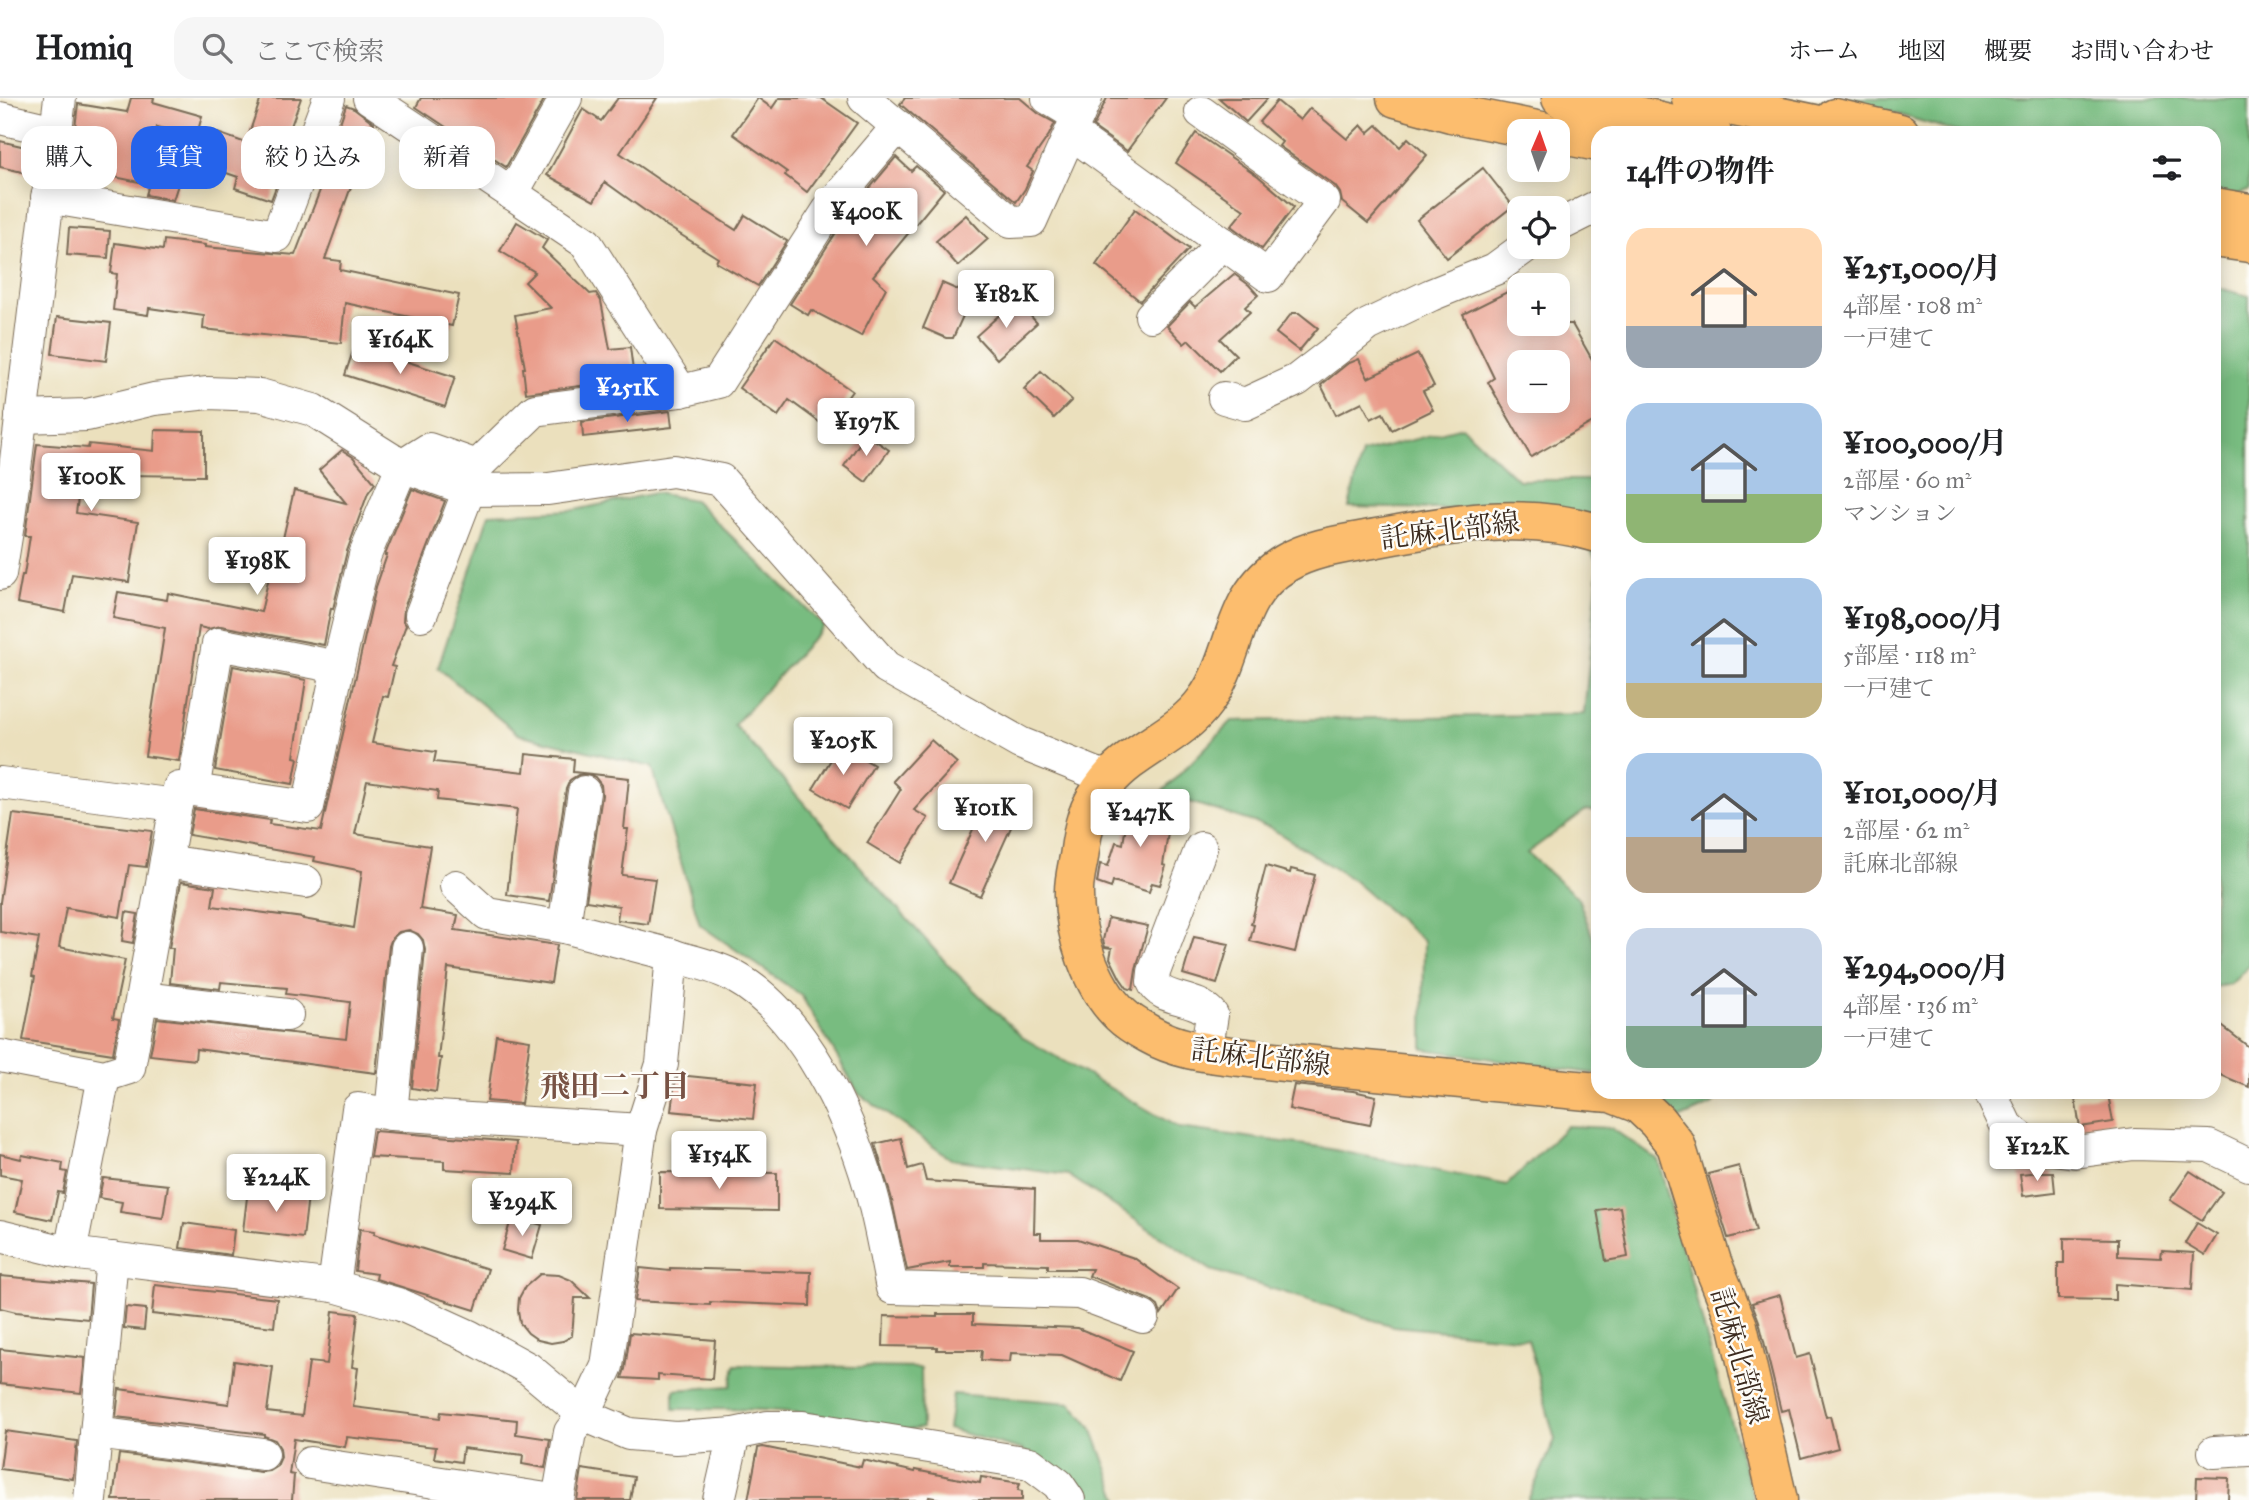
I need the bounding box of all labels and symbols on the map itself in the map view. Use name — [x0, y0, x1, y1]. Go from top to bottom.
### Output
north arrow — [1507, 119, 1570, 182]
pin: ¥400K — [817, 188, 915, 248]
pin: ¥182K — [957, 271, 1055, 330]
pin: ¥164K — [351, 316, 449, 376]
pin: ¥251K — [578, 364, 676, 424]
pin: ¥197K — [817, 398, 915, 458]
pin: ¥100K — [42, 454, 140, 513]
street label: 託麻北部線 — [1378, 504, 1522, 556]
pin: ¥198K — [208, 538, 306, 597]
pin: ¥205K — [794, 718, 892, 777]
pin: ¥101K — [936, 784, 1034, 844]
pin: ¥247K — [1091, 790, 1189, 849]
street label: 託麻北部線 — [1189, 1031, 1333, 1083]
district label: 飛田二丁目 — [540, 1068, 690, 1104]
pin: ¥122K — [1988, 1124, 2086, 1183]
pin: ¥154K — [670, 1132, 768, 1191]
pin: ¥224K — [227, 1154, 325, 1214]
pin: ¥294K — [473, 1178, 571, 1238]
street label: 託麻北部線 — [1704, 1284, 1776, 1428]

